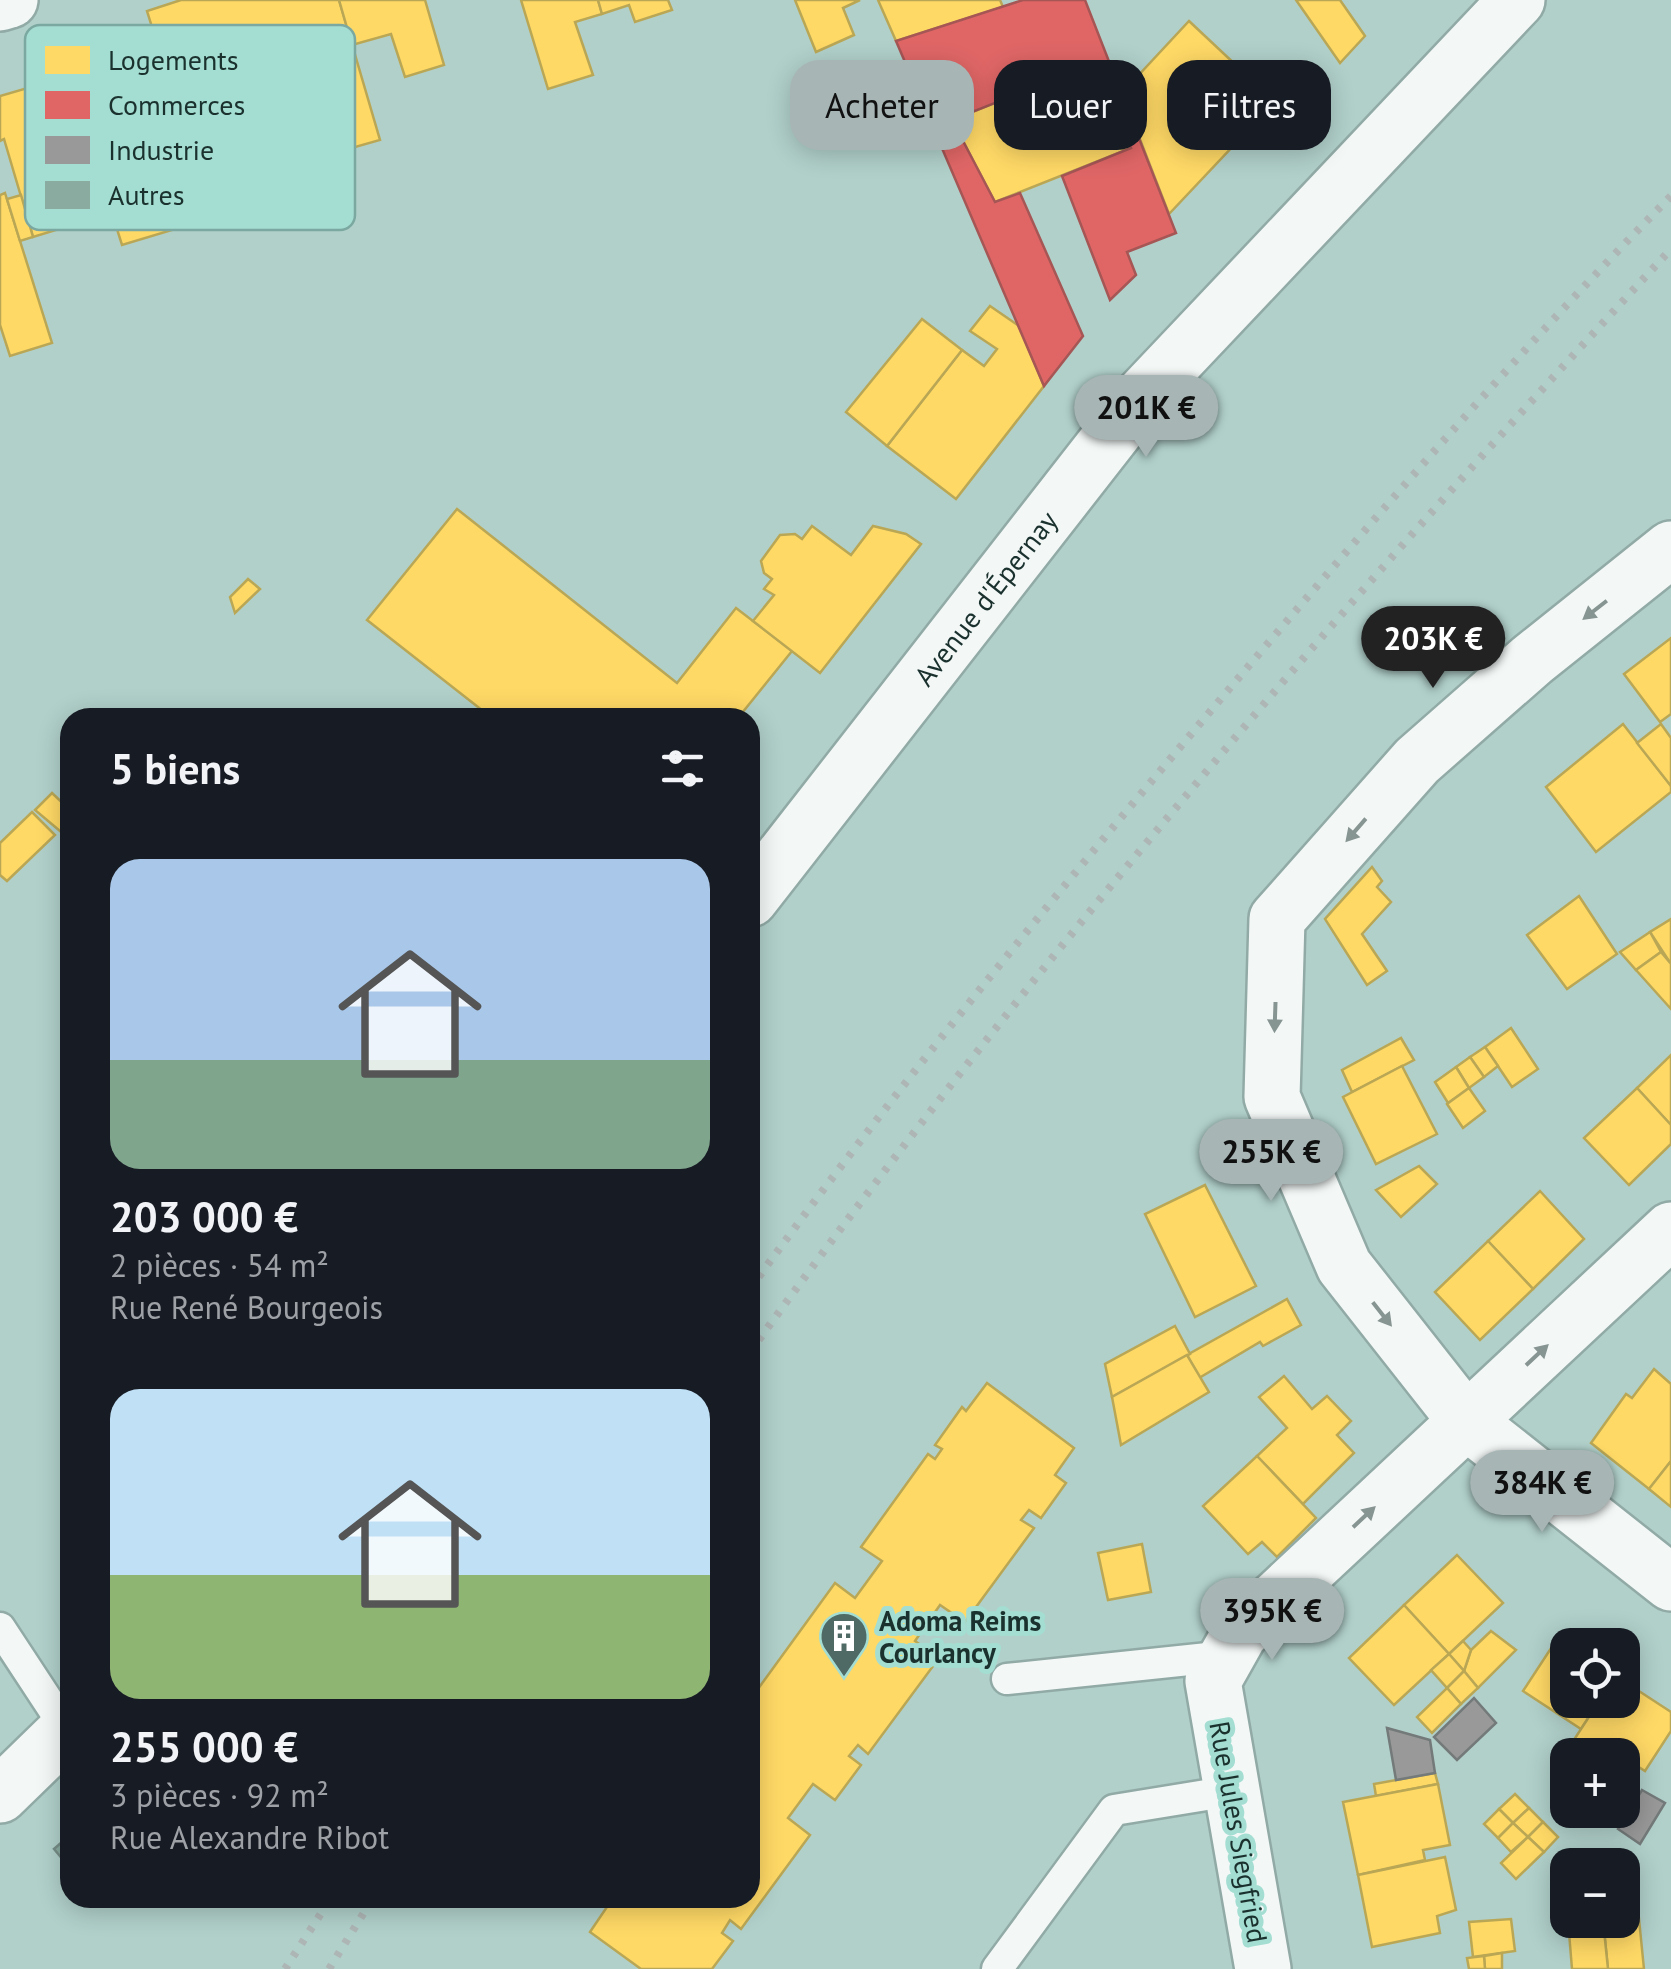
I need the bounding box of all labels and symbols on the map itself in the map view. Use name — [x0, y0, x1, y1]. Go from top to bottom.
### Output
legend — [25, 25, 355, 230]
text: Logements — [108, 41, 239, 78]
text: Commerces — [108, 86, 245, 123]
text: Industrie — [108, 131, 214, 168]
text: Autres — [108, 176, 185, 213]
pin: 201K € — [1065, 375, 1227, 460]
street label: Avenue d'Épernay — [905, 503, 1065, 693]
one-way arrow — [1582, 599, 1607, 620]
pin: 203K € — [1352, 606, 1514, 691]
one-way arrow — [1346, 817, 1368, 842]
one-way arrow — [1266, 1001, 1282, 1033]
pin: 255K € — [1190, 1119, 1352, 1204]
one-way arrow — [1371, 1302, 1392, 1327]
one-way arrow — [1525, 1344, 1549, 1367]
pin: 384K € — [1461, 1450, 1623, 1535]
one-way arrow — [1352, 1506, 1376, 1529]
pin: 395K € — [1191, 1578, 1353, 1663]
place label: Adoma Reims Courlancy — [879, 1602, 1041, 1671]
building icon: Adoma Reims Courlancy — [818, 1610, 870, 1678]
street label: Rue Jules Siegfried — [1201, 1718, 1277, 1946]

